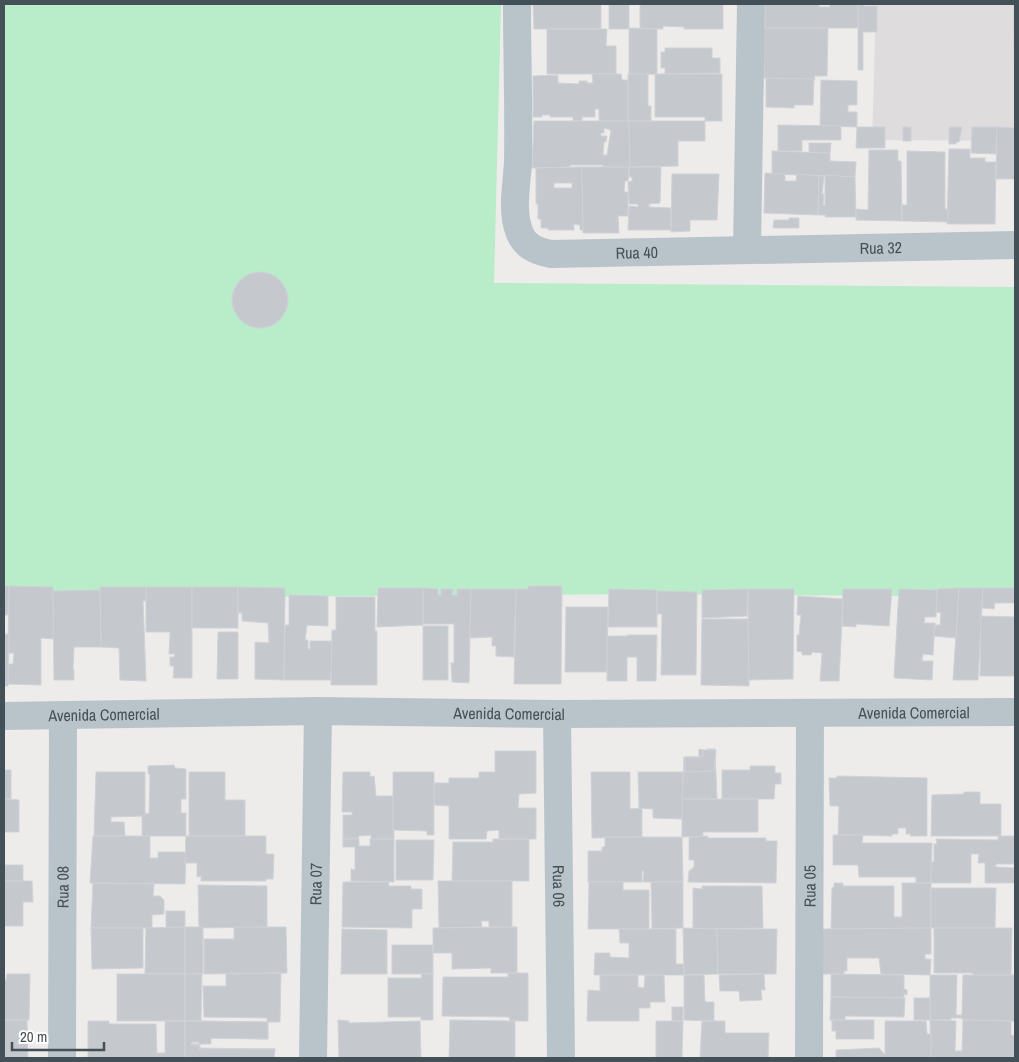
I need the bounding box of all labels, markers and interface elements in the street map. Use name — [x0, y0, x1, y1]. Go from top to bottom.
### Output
street label: Rua 32 — [859, 236, 902, 259]
street label: Rua 40 — [615, 241, 658, 264]
street label: Avenida Comercial — [857, 701, 970, 724]
street label: Avenida Comercial — [452, 702, 565, 725]
street label: Avenida Comercial — [47, 703, 160, 726]
street label: Rua 07 — [304, 863, 327, 905]
street label: Rua 06 — [548, 865, 570, 907]
street label: Rua 05 — [798, 865, 821, 907]
street label: Rua 08 — [51, 866, 74, 908]
scale bar — [12, 1020, 105, 1052]
text: 20 m — [20, 1026, 47, 1047]

